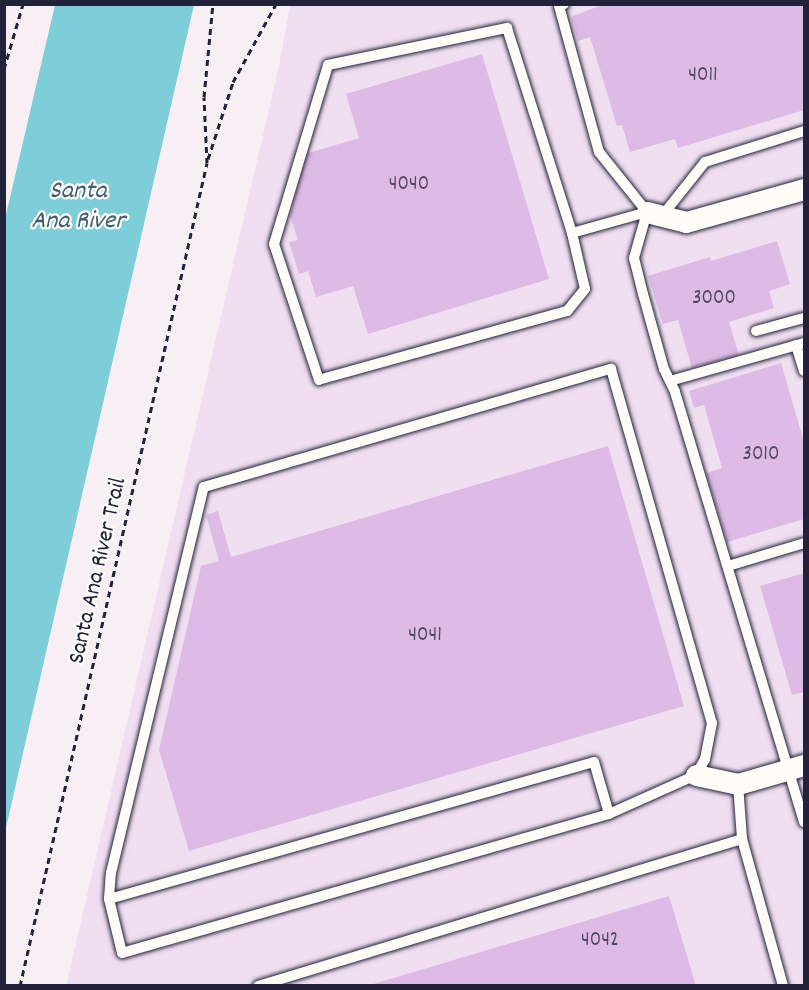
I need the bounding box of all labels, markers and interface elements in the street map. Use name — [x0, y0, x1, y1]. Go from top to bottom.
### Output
house number: 4011 — [688, 63, 718, 89]
house number: 4040 — [389, 172, 429, 198]
water label: Santa Ana River — [31, 176, 125, 237]
house number: 3000 — [692, 286, 736, 312]
house number: 3010 — [743, 442, 779, 468]
street label: Santa Ana River Trail — [64, 475, 134, 667]
house number: 4041 — [408, 623, 442, 649]
house number: 4042 — [581, 928, 619, 954]

